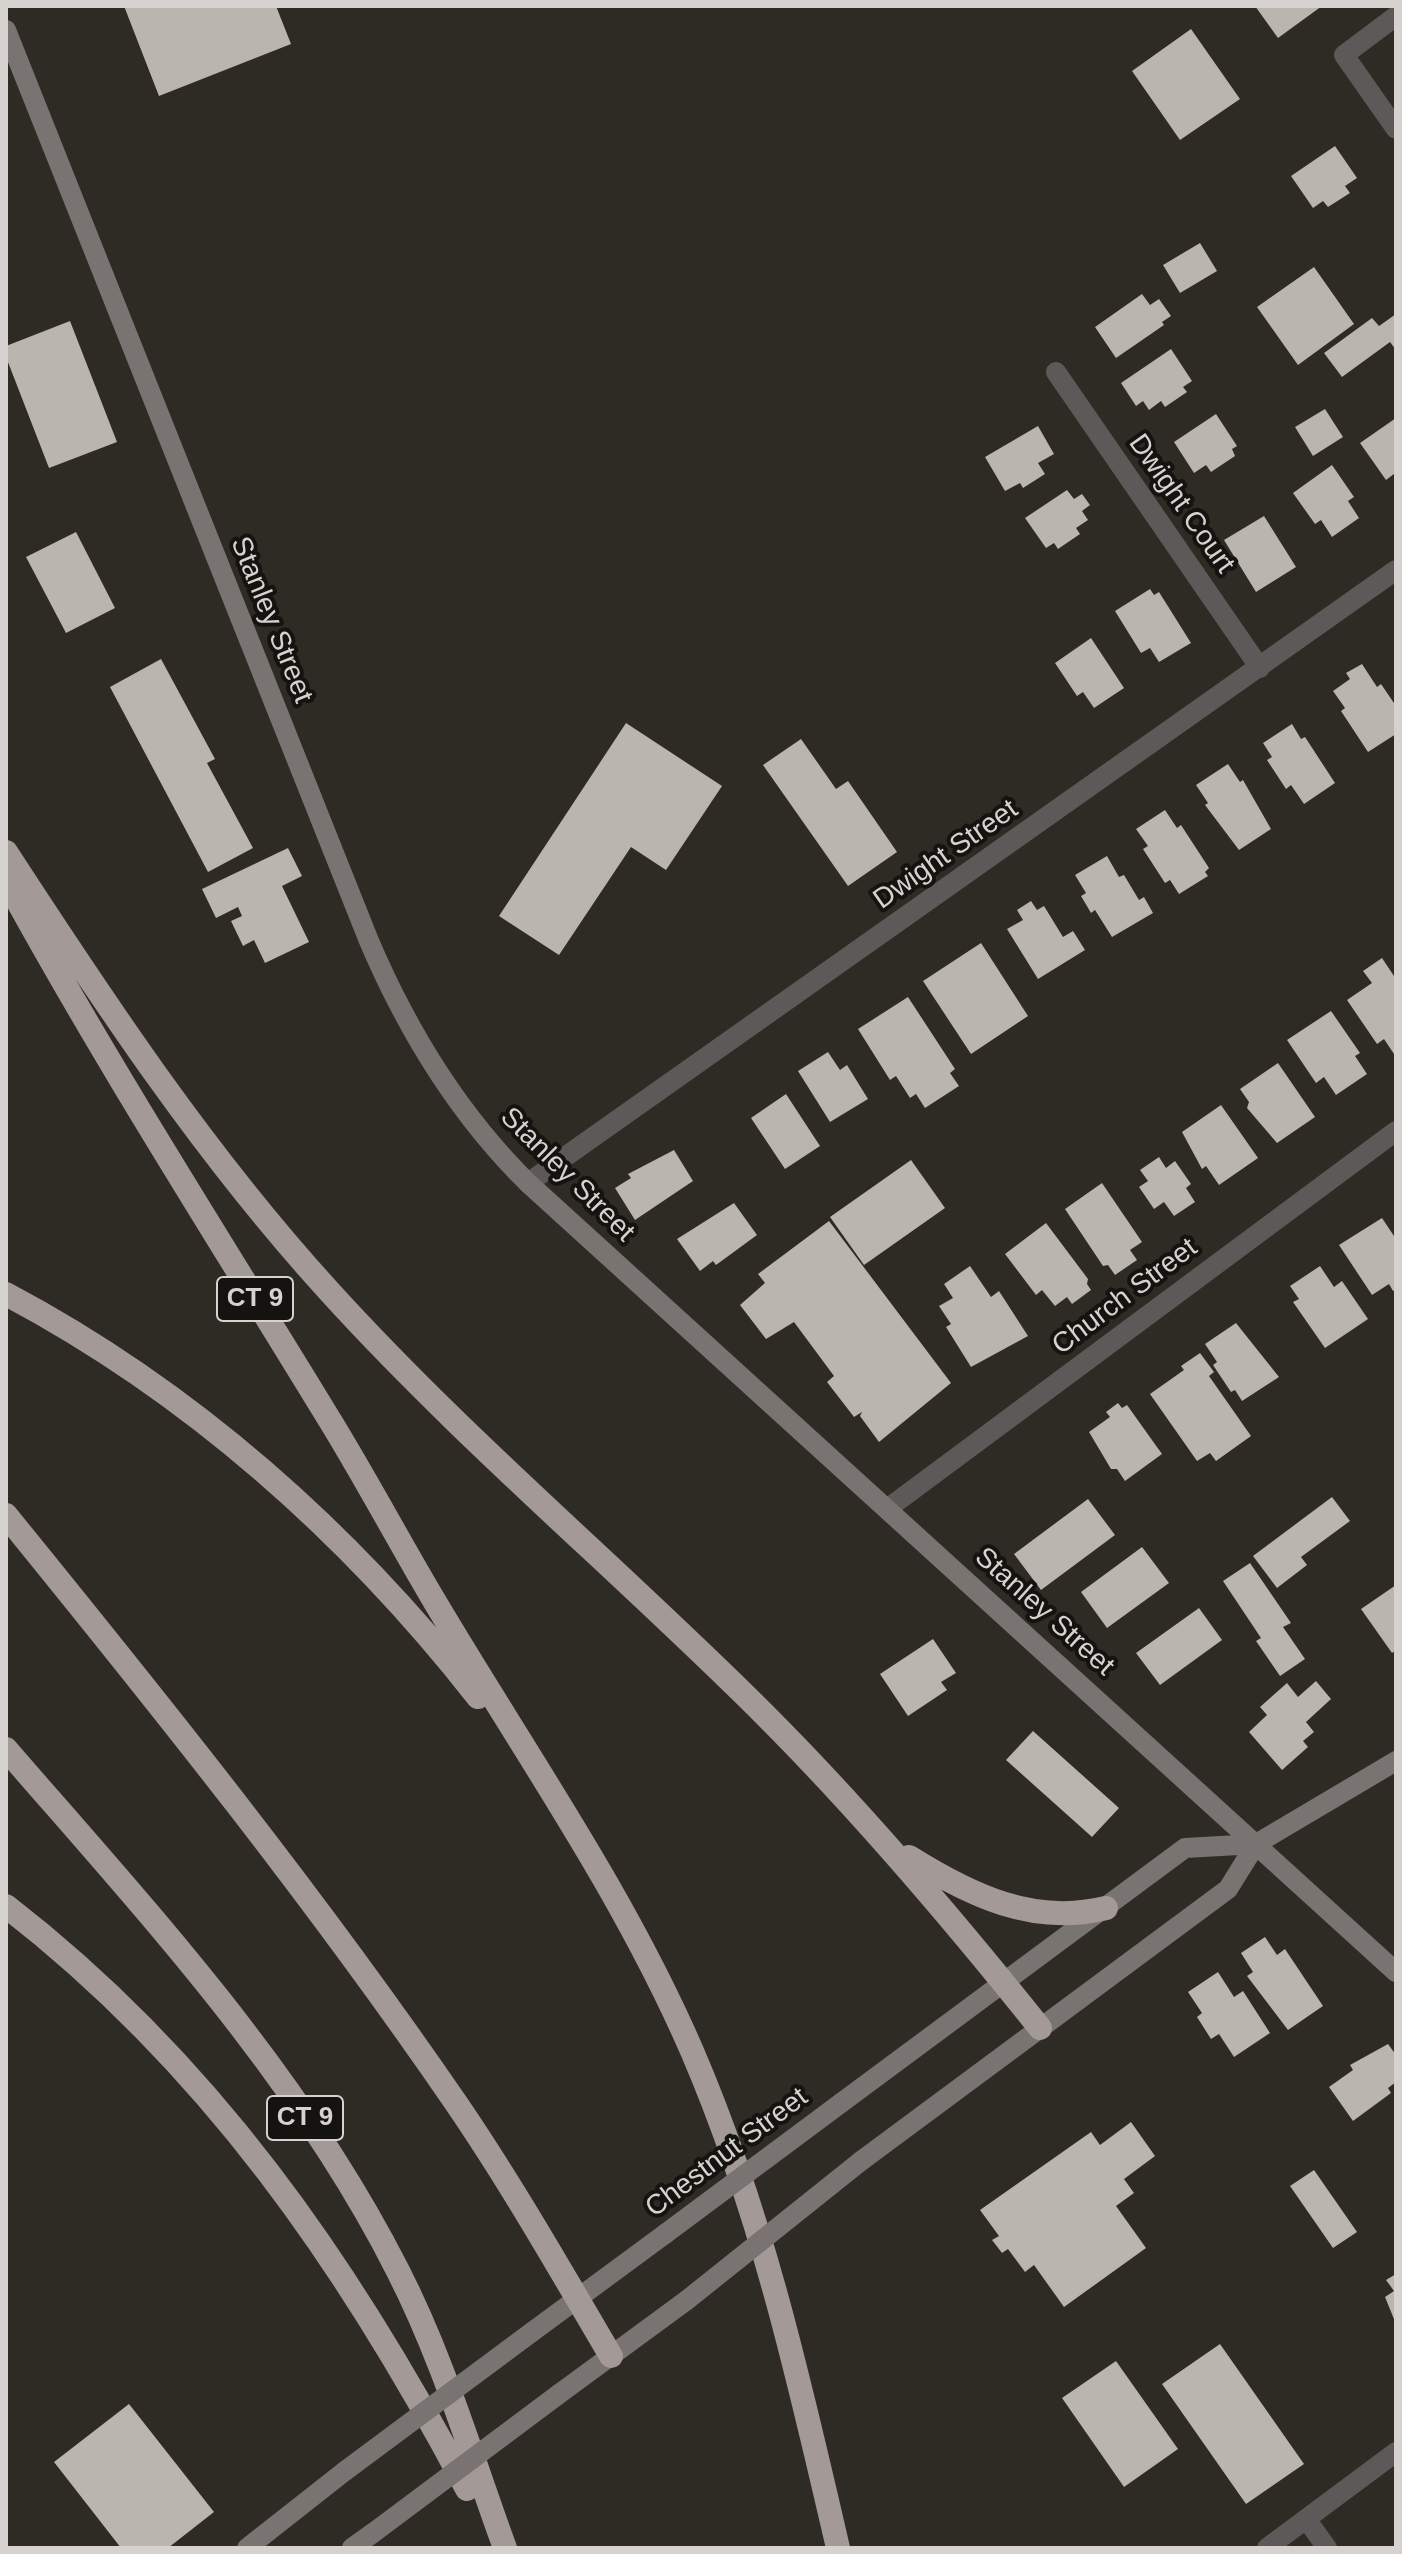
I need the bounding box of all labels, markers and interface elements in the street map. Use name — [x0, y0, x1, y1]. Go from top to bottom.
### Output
street label: Dwight Court — [1121, 428, 1241, 580]
street label: Stanley Street — [222, 532, 320, 708]
street label: Dwight Street — [868, 793, 1024, 917]
street label: Stanley Street — [493, 1101, 641, 1249]
street label: Church Street — [1046, 1232, 1204, 1362]
road number: CT 9 — [217, 1277, 293, 1321]
street label: Stanley Street — [967, 1541, 1121, 1683]
street label: Chestnut Street — [639, 2081, 815, 2225]
road number: CT 9 — [267, 2096, 343, 2140]

